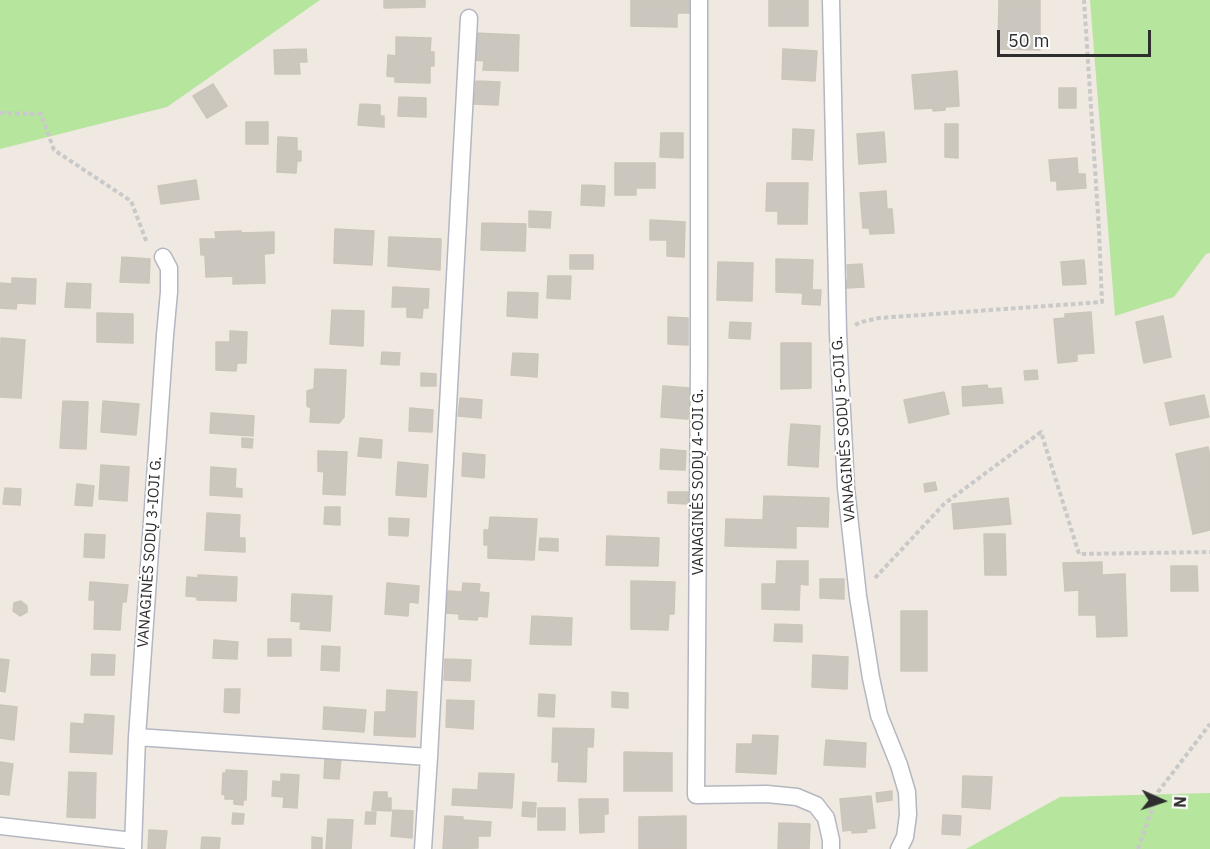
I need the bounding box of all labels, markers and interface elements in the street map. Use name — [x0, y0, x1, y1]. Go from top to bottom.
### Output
scale bar — [1000, 18, 1154, 56]
text: 50 m — [1008, 29, 1050, 52]
street label: VANAGINĖS SODŲ 5-OJI G. — [829, 335, 859, 523]
street label: VANAGINĖS SODŲ 4-OJI G. — [690, 389, 708, 575]
street label: VANAGINĖS SODŲ 3-IOJI G. — [134, 456, 166, 648]
north arrow — [1132, 771, 1192, 831]
text: N — [1170, 796, 1190, 808]

